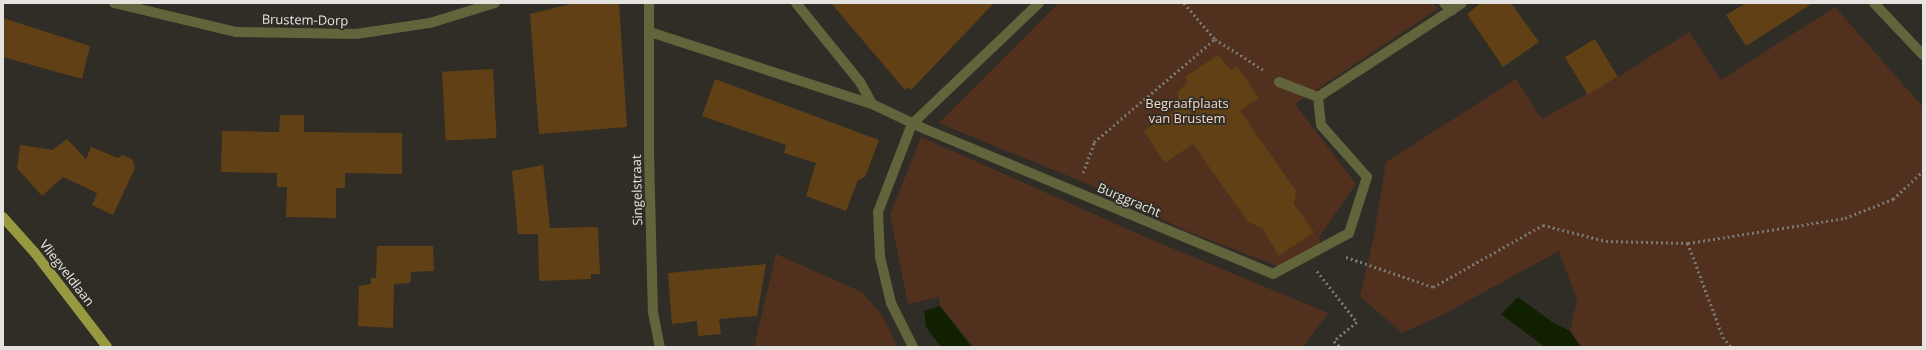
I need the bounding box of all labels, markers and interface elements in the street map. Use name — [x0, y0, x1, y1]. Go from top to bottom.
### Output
street label: Brustem-Dorp — [262, 11, 348, 29]
park label: Begraafplaats van Brustem — [1145, 96, 1229, 127]
street label: Singelstraat — [629, 154, 645, 226]
street label: Burggracht — [1095, 180, 1163, 220]
street label: Vliegveldlaan — [36, 237, 98, 309]

